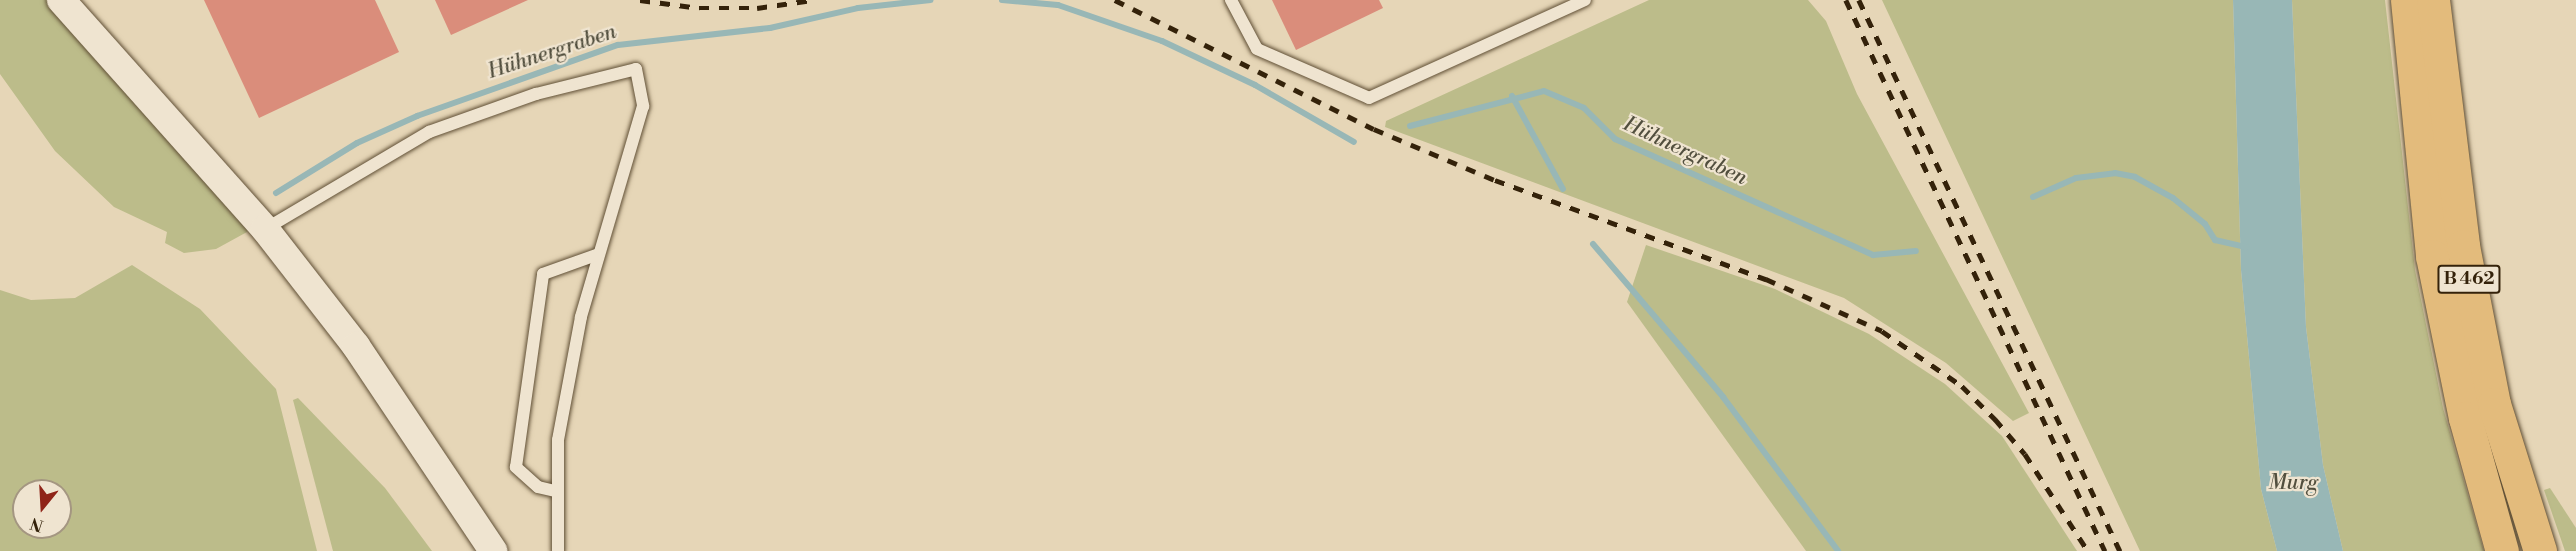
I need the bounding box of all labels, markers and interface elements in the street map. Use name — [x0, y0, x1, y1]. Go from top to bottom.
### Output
water label: Hühnergraben — [485, 19, 619, 85]
water label: Hühnergraben — [1619, 111, 1751, 191]
road number: B 462 — [2436, 264, 2502, 294]
water label: Murg — [2268, 470, 2318, 496]
north arrow — [12, 479, 72, 539]
text: N — [28, 513, 46, 536]

